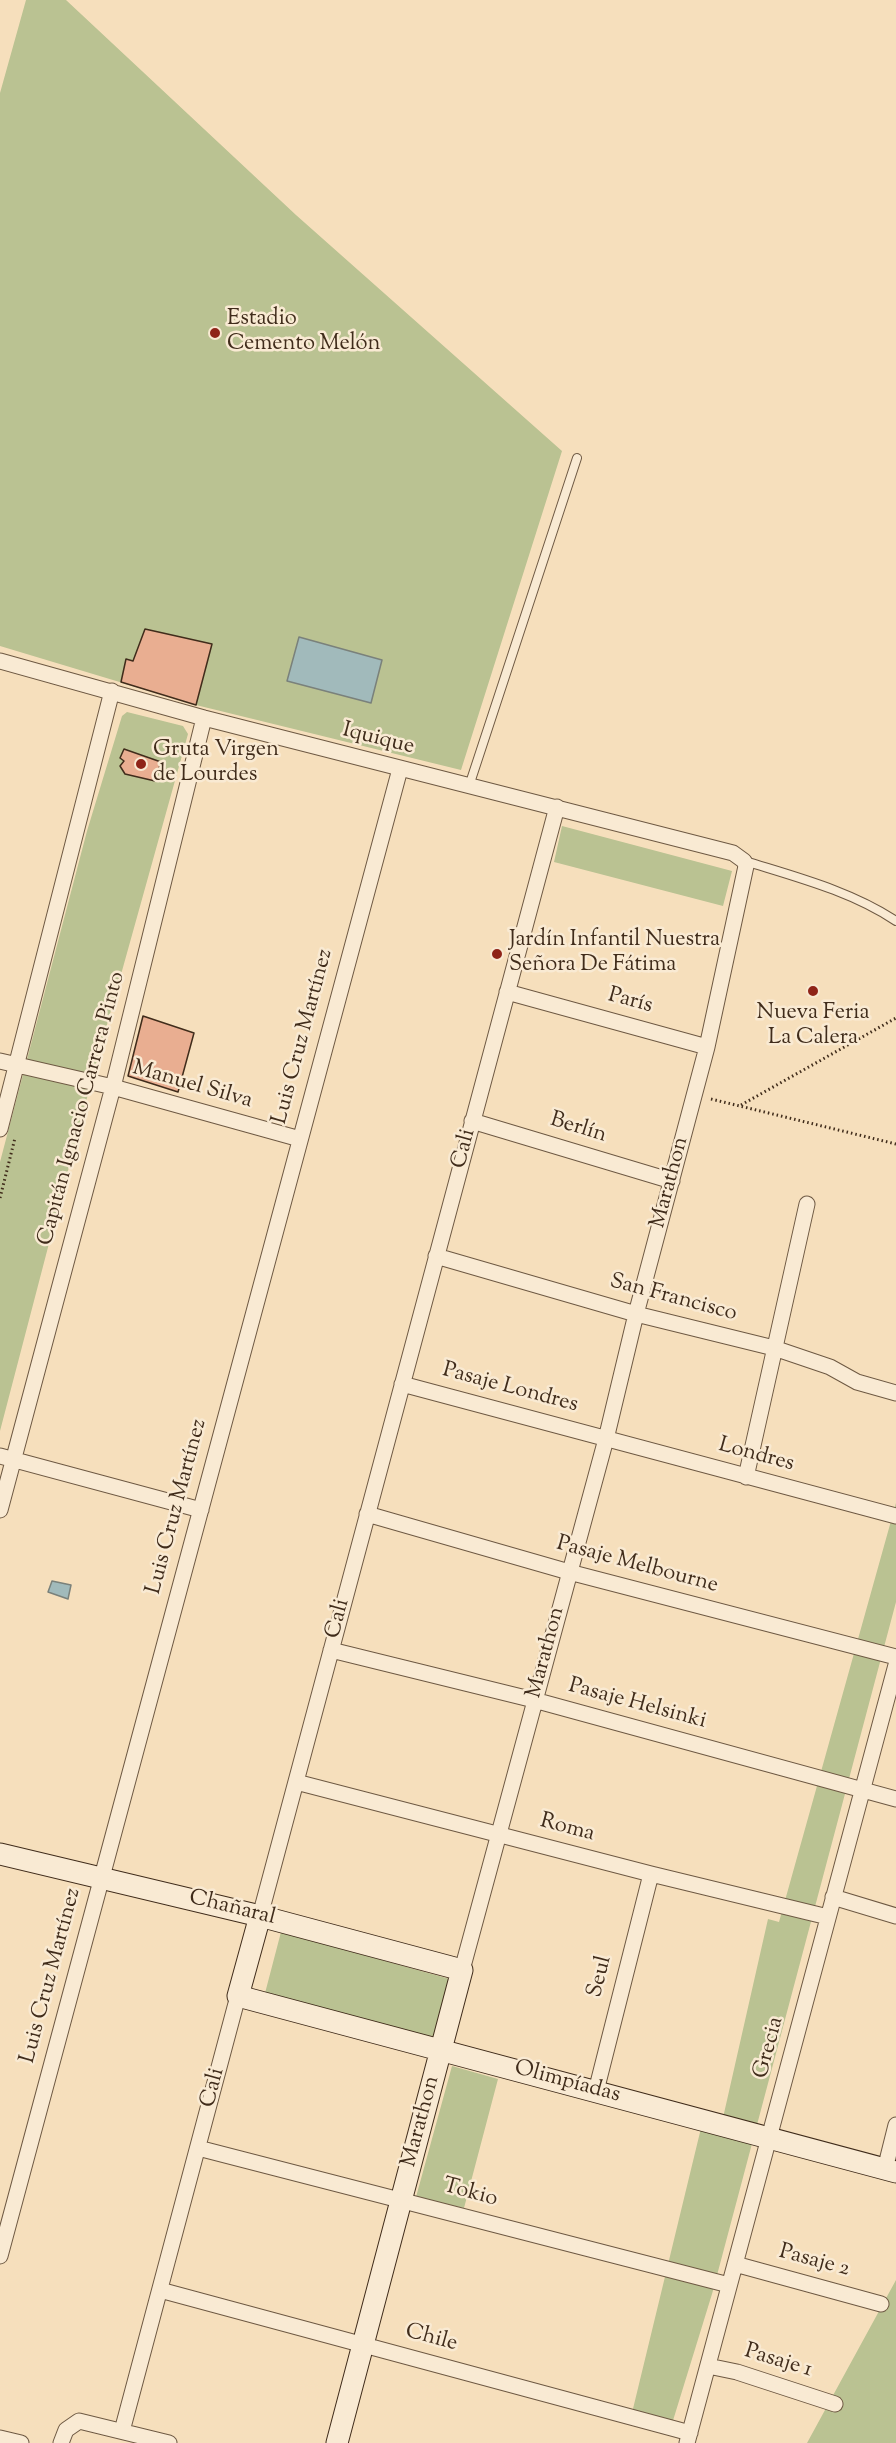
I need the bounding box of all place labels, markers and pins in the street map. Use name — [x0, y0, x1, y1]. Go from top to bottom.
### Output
place label: Estadio Cemento Melón — [227, 307, 381, 358]
marker: Estadio Cemento Melón — [208, 326, 222, 340]
place label: Gruta Virgen de Lourdes — [153, 738, 279, 790]
marker: Gruta Virgen de Lourdes — [134, 757, 148, 771]
place label: Jardín Infantil Nuestra Señora De Fátima — [509, 928, 720, 980]
marker: Jardín Infantil Nuestra Señora De Fátima — [490, 947, 504, 961]
marker: Nueva Feria La Calera — [806, 984, 820, 998]
place label: Nueva Feria La Calera — [756, 1001, 870, 1052]

